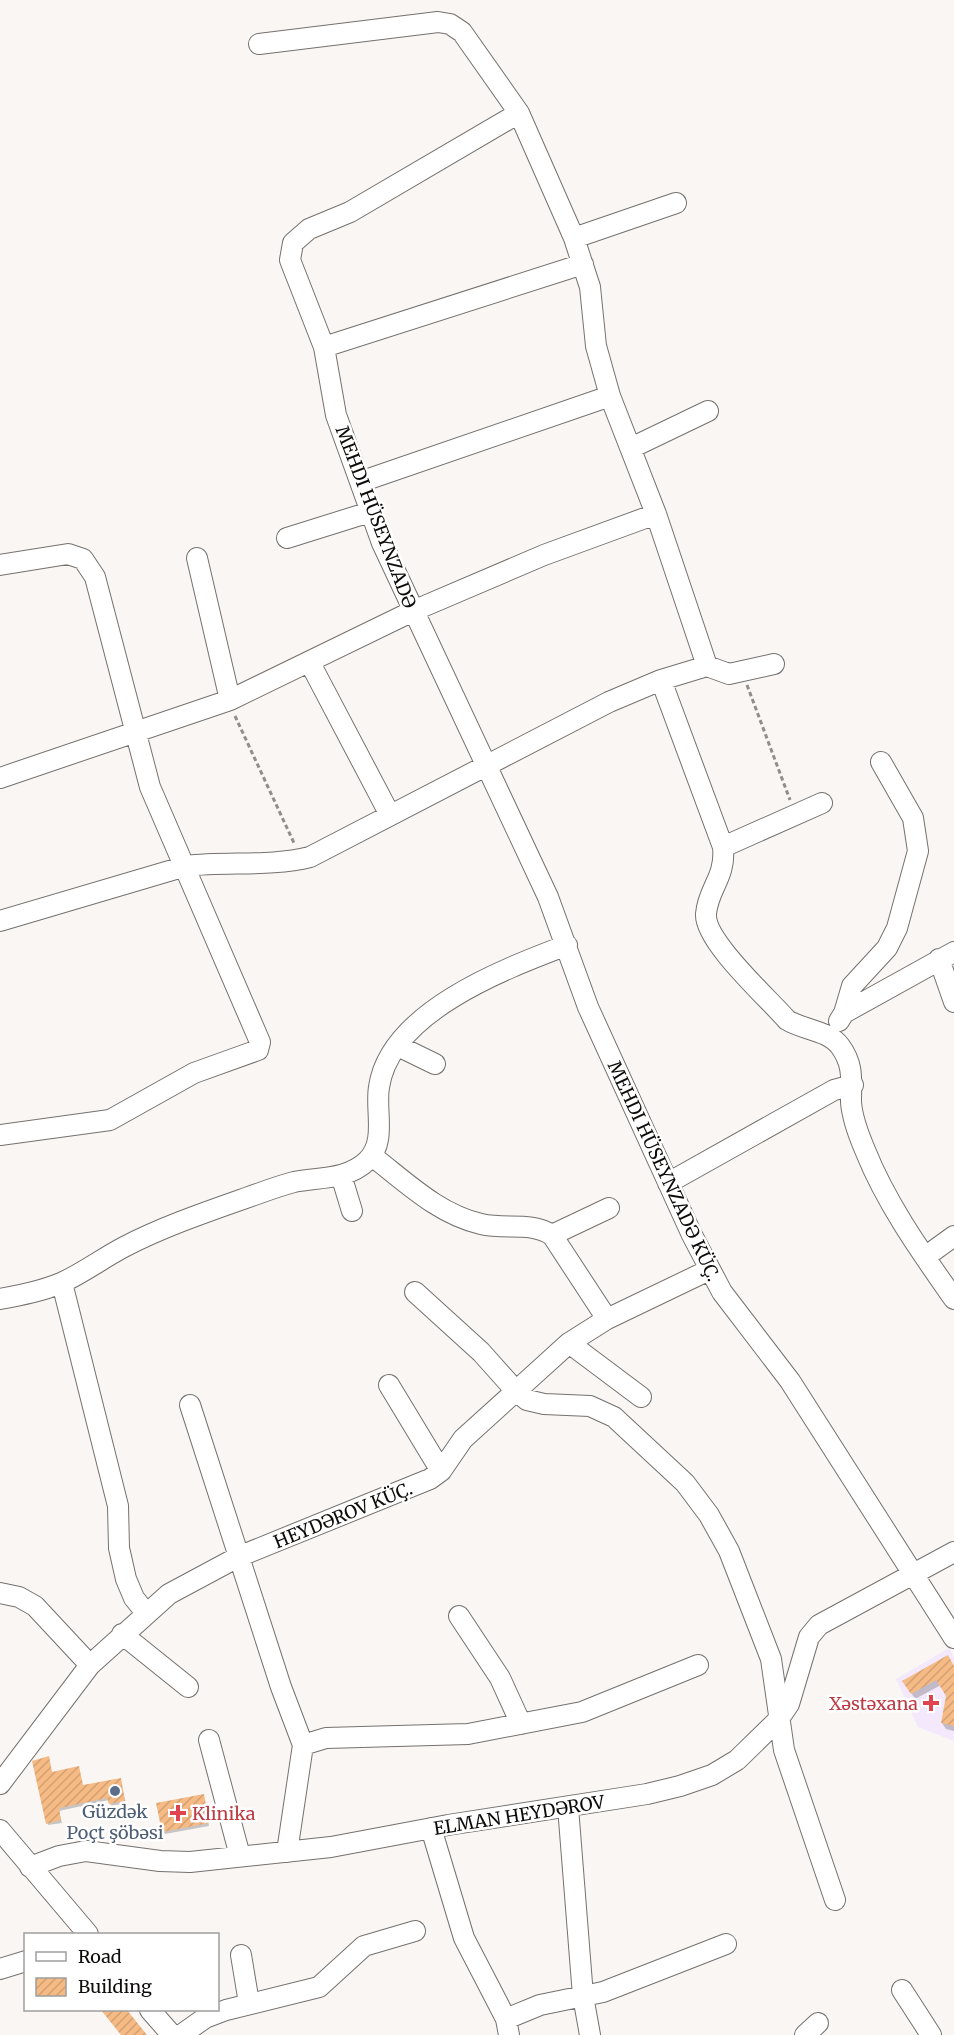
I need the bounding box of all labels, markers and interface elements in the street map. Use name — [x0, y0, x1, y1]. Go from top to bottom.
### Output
street label: MEHDI HÜSEYNZADƏ — [331, 423, 421, 611]
street label: MEHDI HÜSEYNZADƏ KÜÇ. — [603, 1057, 725, 1285]
street label: HEYDƏROV KÜÇ. — [270, 1477, 416, 1553]
place label: Xəstəxana — [829, 1692, 918, 1715]
marker: Xəstəxana — [922, 1694, 940, 1712]
marker: Güzdək Poçt şöbəsi — [108, 1784, 122, 1798]
street label: ELMAN HEYDƏROV — [432, 1790, 607, 1840]
place label: Güzdək Poçt şöbəsi — [67, 1800, 164, 1844]
place label: Klinika — [192, 1802, 256, 1825]
marker: Klinika — [169, 1804, 187, 1822]
legend — [24, 1933, 219, 2011]
text: Road — [78, 1945, 122, 1968]
text: Building — [78, 1975, 152, 1998]

